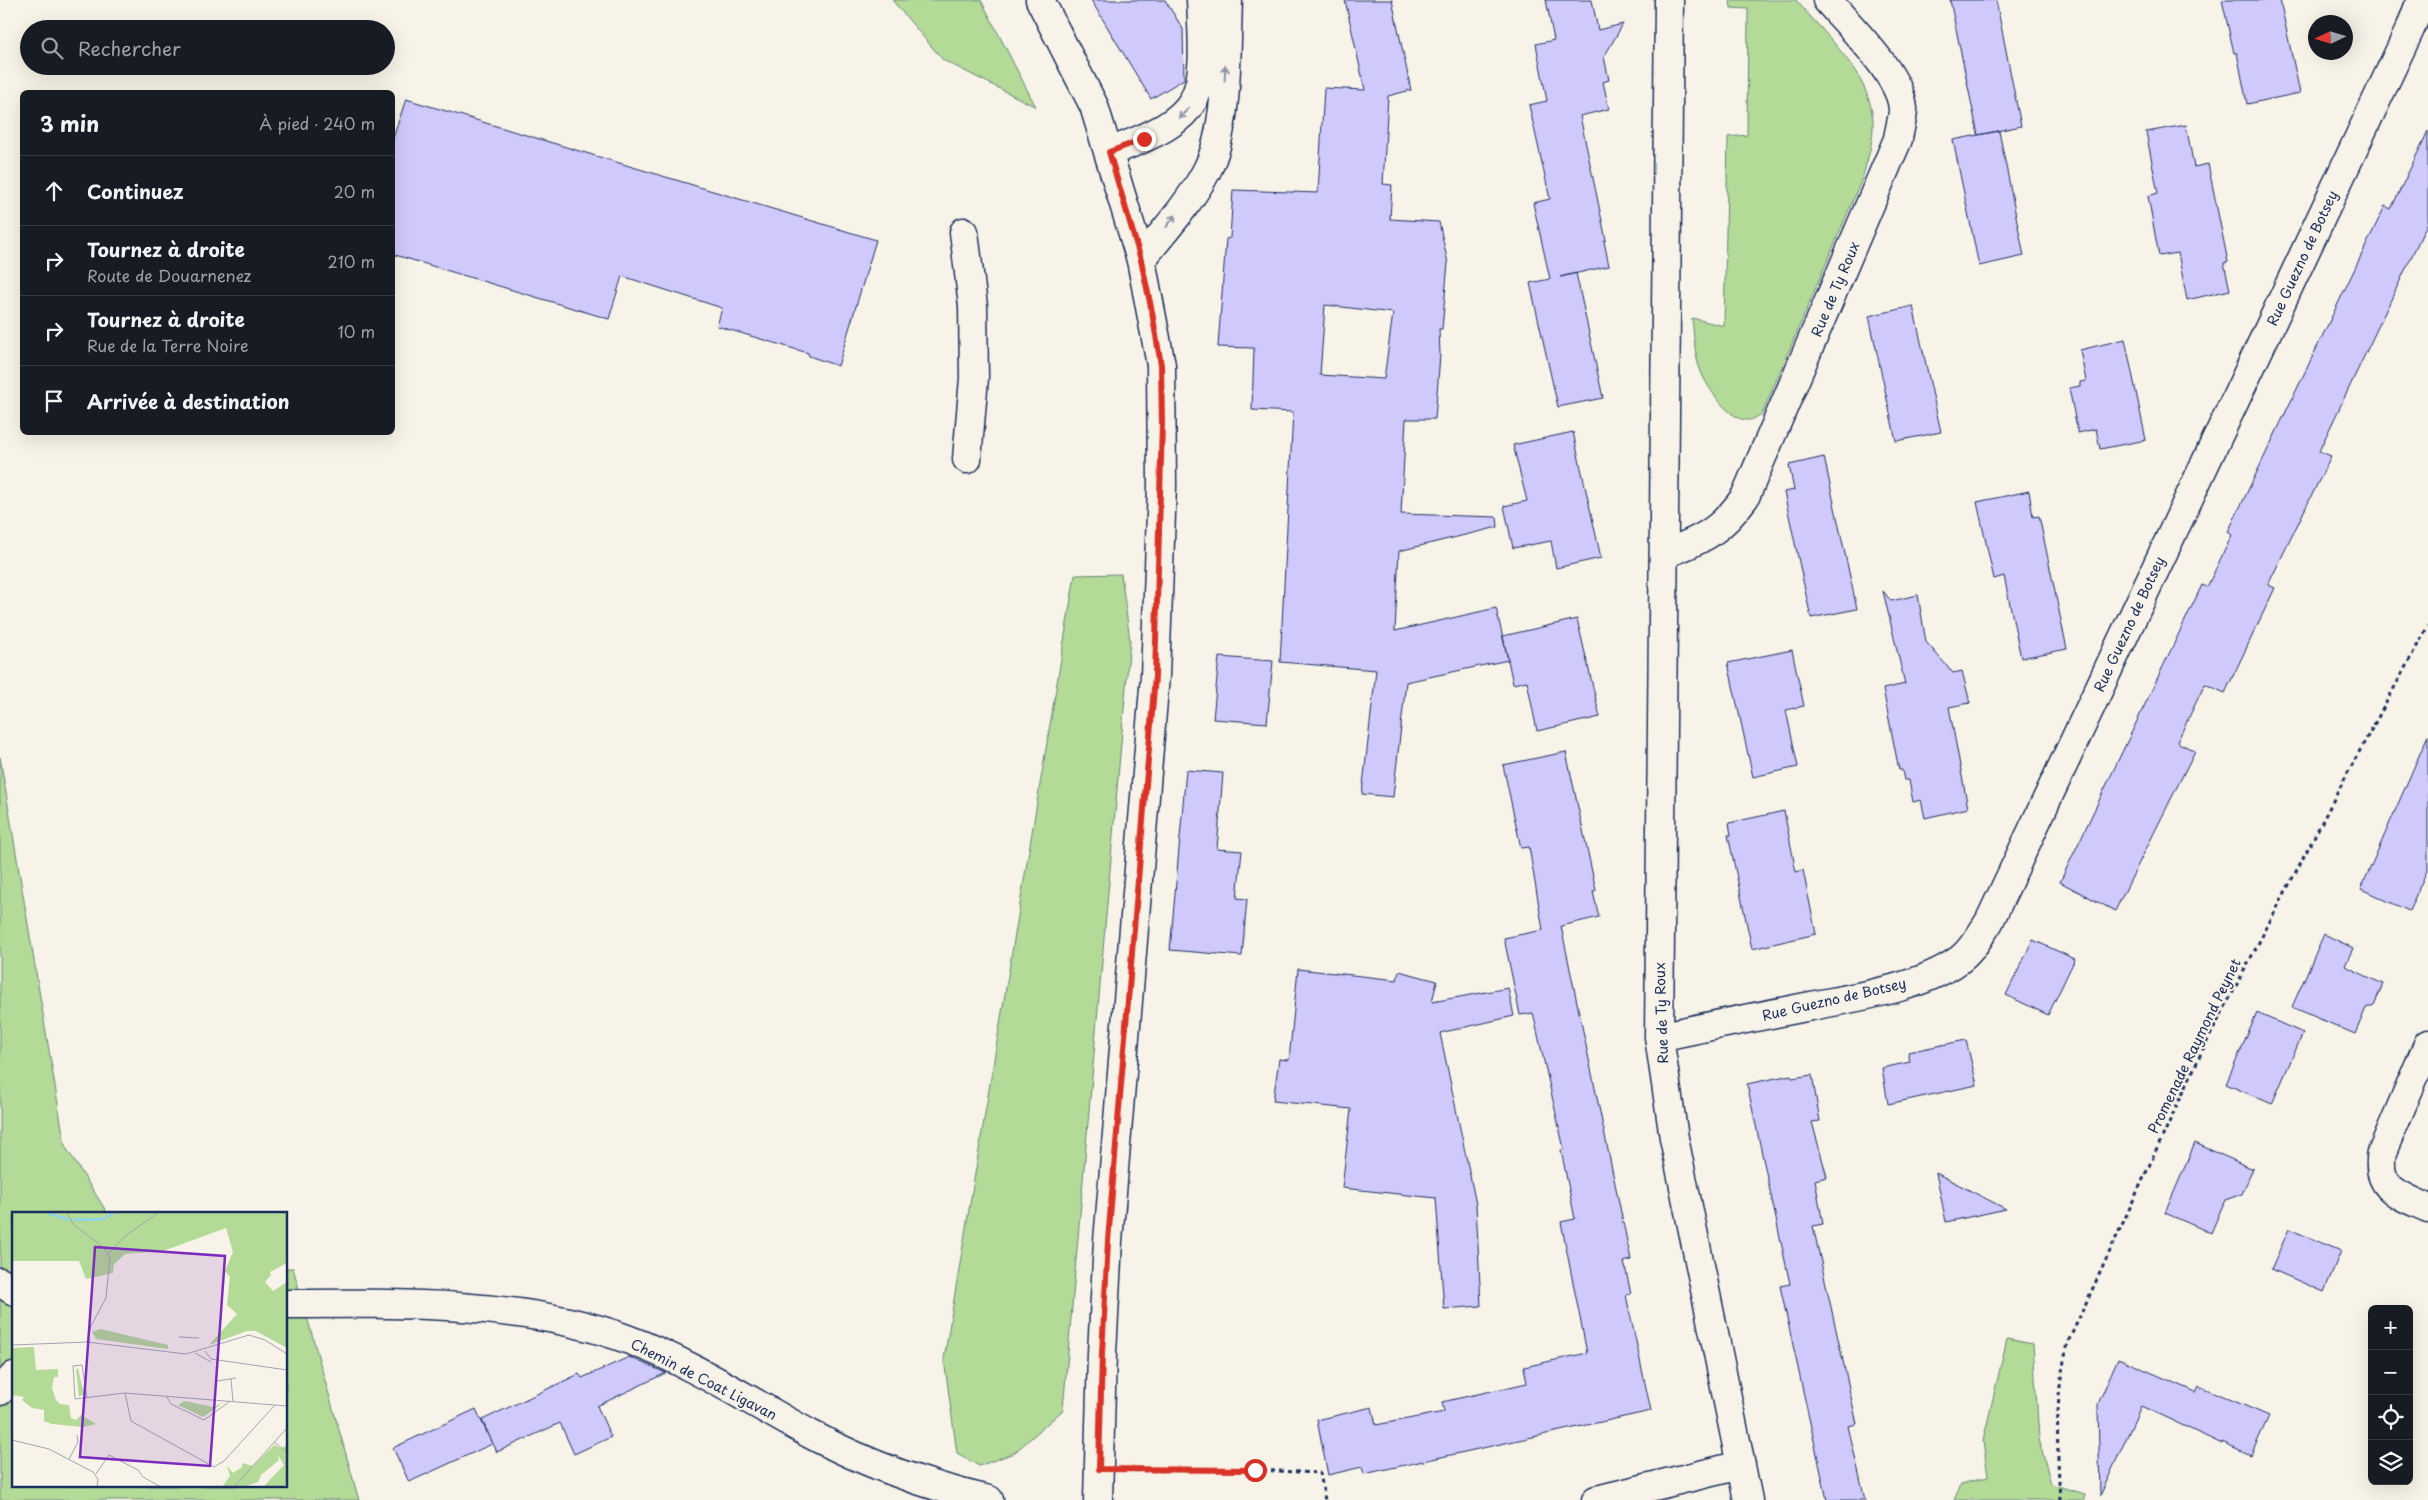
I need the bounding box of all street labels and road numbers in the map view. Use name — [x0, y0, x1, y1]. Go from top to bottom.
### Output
street label: Rue Guezno de Botsey — [2261, 187, 2343, 329]
street label: Rue de Ty Roux — [1805, 238, 1865, 340]
street label: Rue Guezno de Botsey — [2088, 553, 2170, 695]
street label: Promenade Raymond Peynet — [2142, 954, 2246, 1137]
street label: Rue de Ty Roux — [1649, 962, 1673, 1064]
street label: Rue Guezno de Botsey — [1760, 972, 1908, 1026]
street label: Chemin de Coat Ligavan — [627, 1333, 781, 1425]

